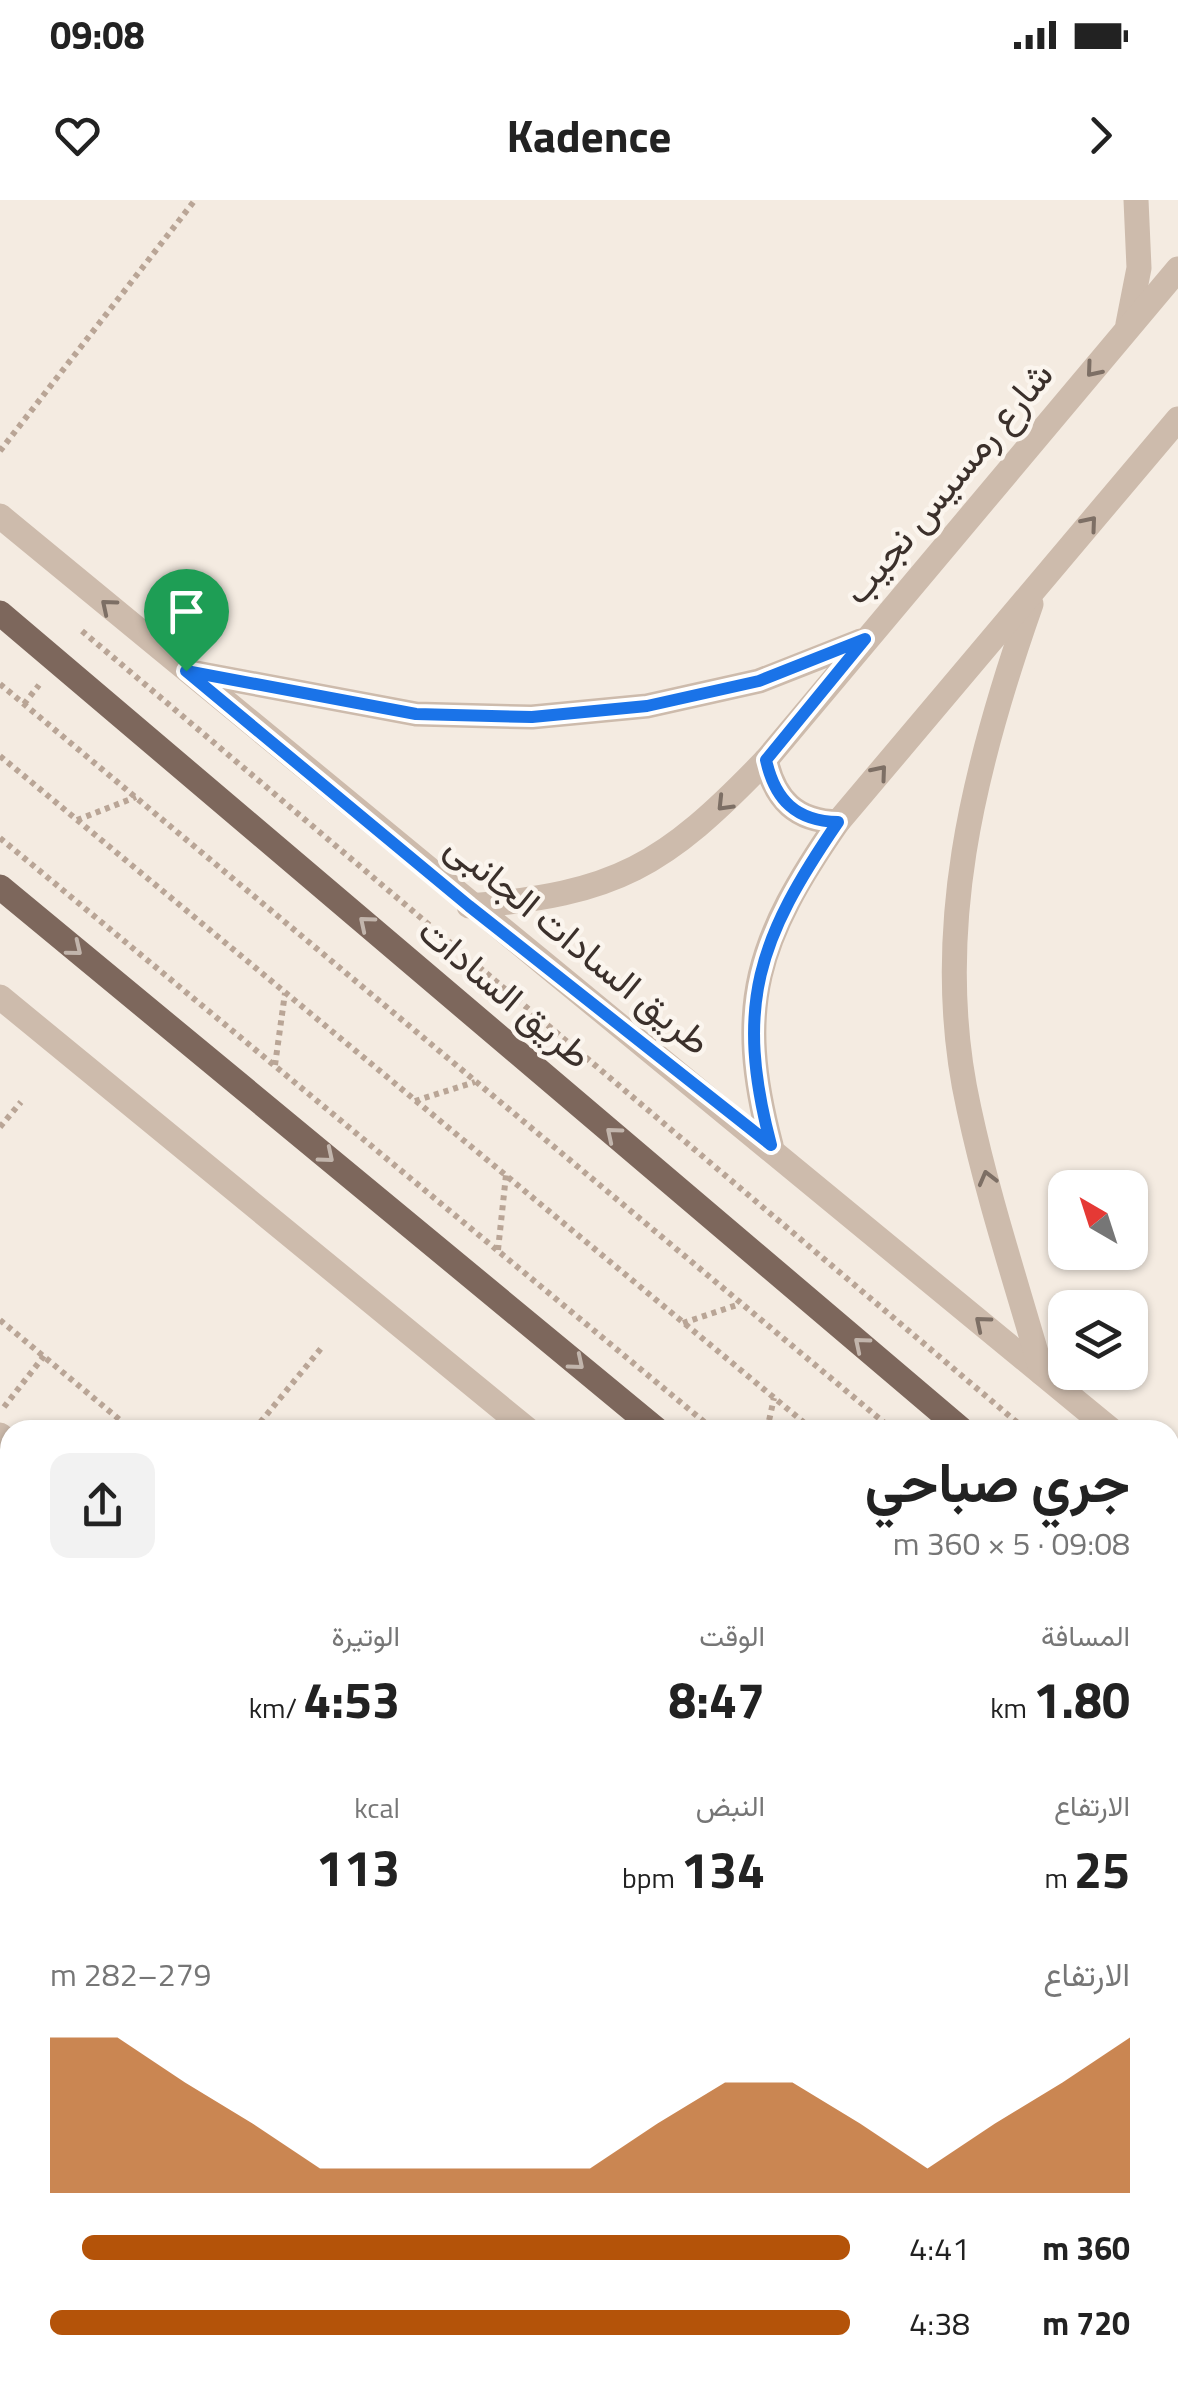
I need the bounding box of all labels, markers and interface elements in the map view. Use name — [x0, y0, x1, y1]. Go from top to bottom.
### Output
text: 09:08 — [50, 6, 145, 64]
text: Kadence — [507, 101, 671, 169]
icon: heart — [50, 108, 105, 163]
icon: forward — [1073, 108, 1128, 163]
street label: شارع رمسيس نجيب — [828, 348, 1067, 617]
one-way arrow — [1087, 359, 1105, 377]
one-way arrow — [1078, 517, 1096, 535]
pin — [144, 569, 229, 672]
icon: arrive — [159, 584, 214, 639]
one-way arrow — [102, 600, 120, 618]
one-way arrow — [869, 765, 887, 783]
one-way arrow — [718, 792, 736, 811]
street label: طريق السادات الجانبى — [437, 823, 719, 1065]
street label: طريق السادات — [410, 908, 600, 1078]
one-way arrow — [359, 917, 377, 935]
one-way arrow — [64, 937, 82, 955]
one-way arrow — [606, 1127, 625, 1145]
one-way arrow — [315, 1144, 333, 1162]
one-way arrow — [977, 1170, 998, 1187]
north arrow — [1048, 1170, 1148, 1270]
map controls — [1048, 1170, 1148, 1390]
button: layers — [1048, 1290, 1148, 1390]
one-way arrow — [975, 1316, 994, 1334]
one-way arrow — [854, 1338, 872, 1356]
one-way arrow — [565, 1351, 583, 1369]
text: جري صباحي — [865, 1440, 1130, 1523]
button: share — [50, 1453, 155, 1558]
text: 09:08 · 5 × 360 m — [893, 1519, 1130, 1567]
text: الوتيرة — [332, 1614, 400, 1657]
text: الوقت — [699, 1614, 765, 1657]
text: المسافة — [1041, 1614, 1130, 1657]
text: 4:53 — [303, 1661, 400, 1737]
text: 8:47 — [668, 1661, 765, 1737]
text: 1.80 — [1033, 1661, 1130, 1737]
text: /km — [249, 1686, 303, 1729]
text: km — [990, 1686, 1033, 1729]
text: النبض — [696, 1784, 765, 1827]
text: الارتفاع — [1054, 1784, 1130, 1827]
text: kcal — [354, 1786, 400, 1829]
text: 113 — [316, 1829, 400, 1905]
text: 134 — [681, 1831, 765, 1907]
text: 25 — [1074, 1831, 1130, 1907]
text: bpm — [622, 1856, 681, 1899]
text: m — [1044, 1856, 1074, 1899]
text: 279–282 m — [50, 1950, 212, 1998]
text: الارتفاع — [1043, 1950, 1130, 1998]
text: 4:41 — [909, 2224, 970, 2272]
text: 360 m — [1042, 2224, 1130, 2272]
text: 4:38 — [909, 2299, 970, 2347]
text: 720 m — [1042, 2299, 1130, 2347]

